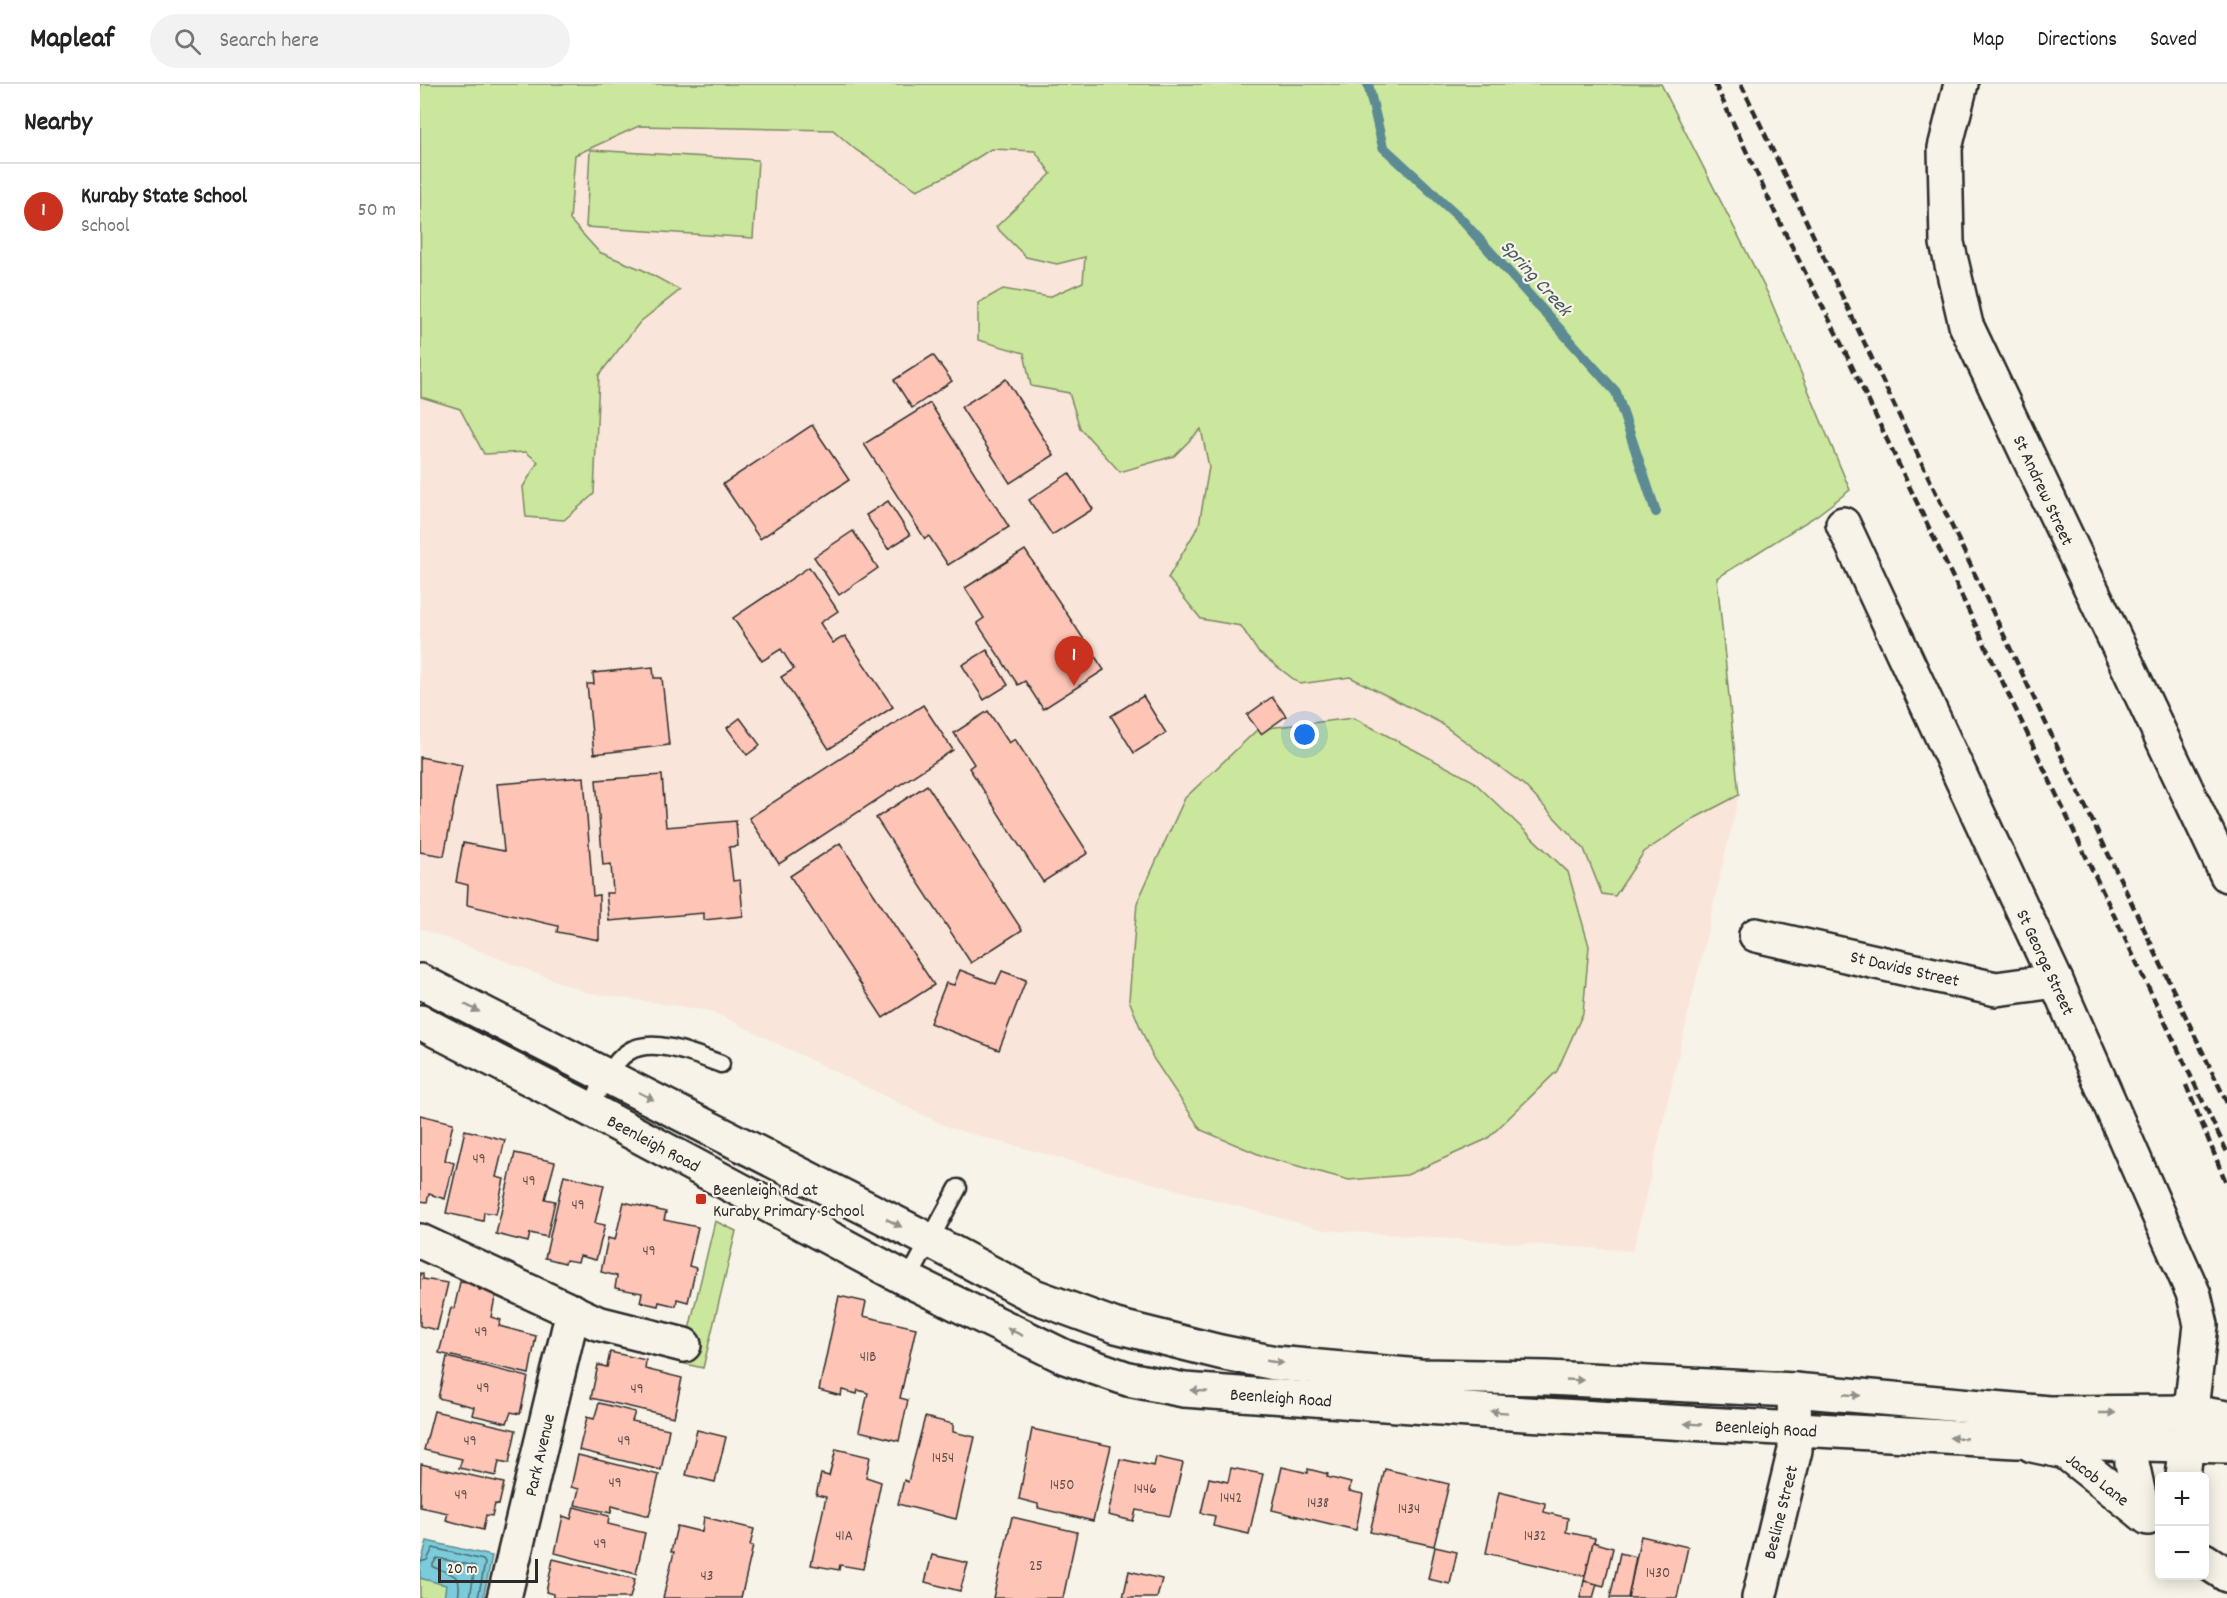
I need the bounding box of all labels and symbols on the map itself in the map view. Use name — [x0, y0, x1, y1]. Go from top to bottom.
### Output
water label: Spring Creek — [1493, 234, 1578, 325]
street label: St Andrew Street — [2005, 432, 2078, 551]
pin: 1 — [1054, 636, 1094, 686]
your location — [1290, 720, 1319, 749]
street label: St George Street — [2008, 906, 2079, 1020]
street label: St Davids Street — [1847, 946, 1962, 995]
one-way arrow — [463, 1002, 481, 1012]
one-way arrow — [637, 1091, 654, 1101]
street label: Beenleigh Road — [602, 1110, 704, 1180]
house number: 49 — [472, 1149, 486, 1171]
house number: 49 — [522, 1171, 536, 1193]
place label: Beenleigh Rd at Kuraby Primary School — [713, 1179, 865, 1225]
marker: Beenleigh Rd at Kuraby Primary School — [694, 1192, 708, 1206]
house number: 49 — [571, 1195, 585, 1217]
one-way arrow — [886, 1218, 903, 1228]
house number: 49 — [642, 1241, 656, 1263]
house number: 49 — [474, 1322, 488, 1344]
one-way arrow — [1006, 1328, 1024, 1338]
house number: 41B — [860, 1347, 876, 1369]
one-way arrow — [1266, 1358, 1285, 1367]
one-way arrow — [1565, 1375, 1584, 1384]
house number: 49 — [476, 1378, 490, 1400]
house number: 49 — [630, 1379, 644, 1401]
street label: Beenleigh Road — [1229, 1383, 1333, 1416]
one-way arrow — [1190, 1387, 1209, 1396]
one-way arrow — [1842, 1390, 1861, 1400]
one-way arrow — [1489, 1408, 1508, 1417]
one-way arrow — [2098, 1408, 2117, 1418]
street label: Park Avenue — [520, 1412, 563, 1499]
street label: Beenleigh Road — [1714, 1415, 1818, 1446]
one-way arrow — [1684, 1420, 1703, 1429]
house number: 49 — [463, 1431, 477, 1453]
house number: 49 — [617, 1431, 631, 1453]
one-way arrow — [1948, 1434, 1967, 1443]
house number: 1454 — [932, 1448, 954, 1470]
street label: Jacob Lane — [2060, 1448, 2133, 1514]
street label: Besline Street — [1759, 1463, 1806, 1562]
house number: 49 — [608, 1473, 622, 1495]
house number: 1450 — [1050, 1475, 1074, 1497]
house number: 1446 — [1133, 1479, 1157, 1501]
house number: 49 — [454, 1485, 468, 1507]
house number: 1442 — [1220, 1488, 1242, 1510]
house number: 1438 — [1307, 1493, 1329, 1515]
house number: 1434 — [1398, 1499, 1420, 1521]
house number: 41A — [835, 1526, 853, 1548]
house number: 1432 — [1524, 1526, 1546, 1548]
house number: 49 — [593, 1534, 607, 1556]
scale bar — [438, 1556, 538, 1584]
house number: 25 — [1029, 1556, 1043, 1578]
house number: 1430 — [1646, 1563, 1670, 1585]
house number: 43 — [701, 1566, 713, 1588]

